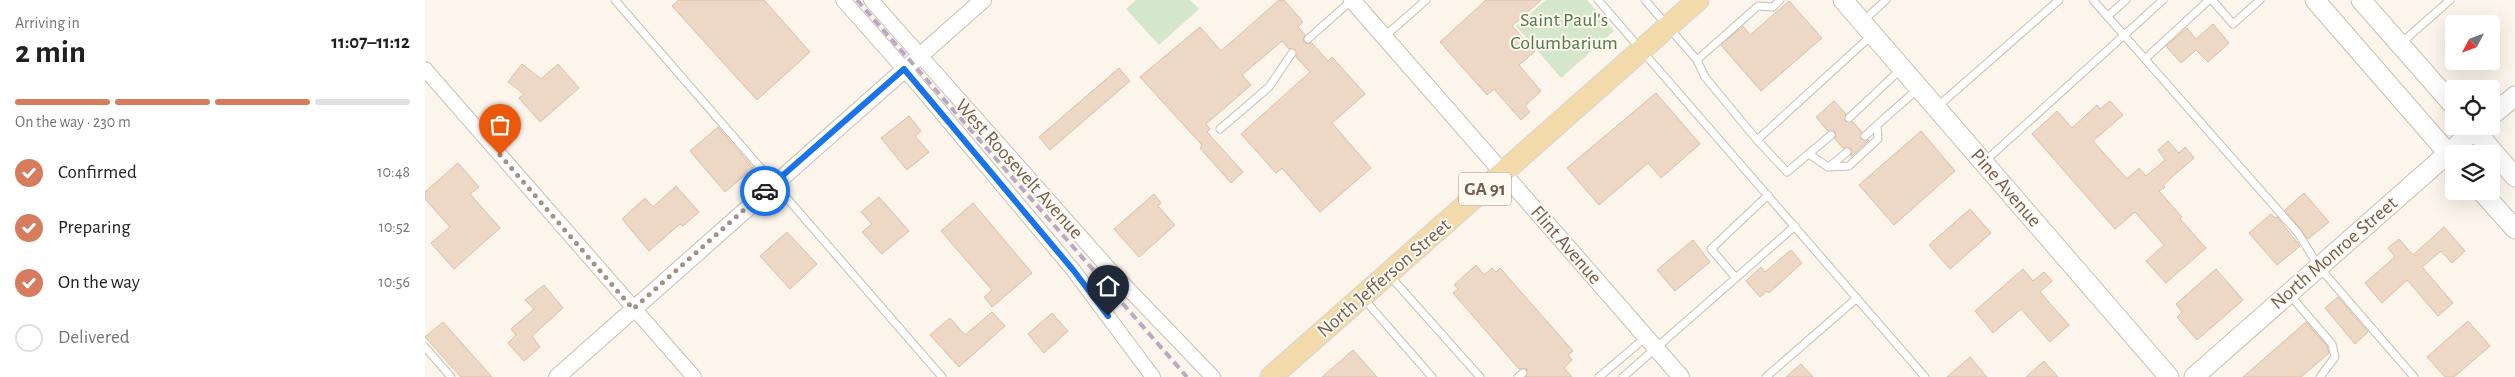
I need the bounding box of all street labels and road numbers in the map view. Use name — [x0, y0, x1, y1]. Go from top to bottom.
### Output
street label: West Roosevelt Avenue — [951, 95, 1087, 243]
street label: Pine Avenue — [1967, 145, 2045, 231]
road number: GA 91 — [1459, 172, 1511, 205]
street label: North Monroe Street — [2267, 192, 2402, 313]
street label: Flint Avenue — [1527, 202, 1605, 288]
street label: North Jefferson Street — [1313, 214, 1455, 341]

